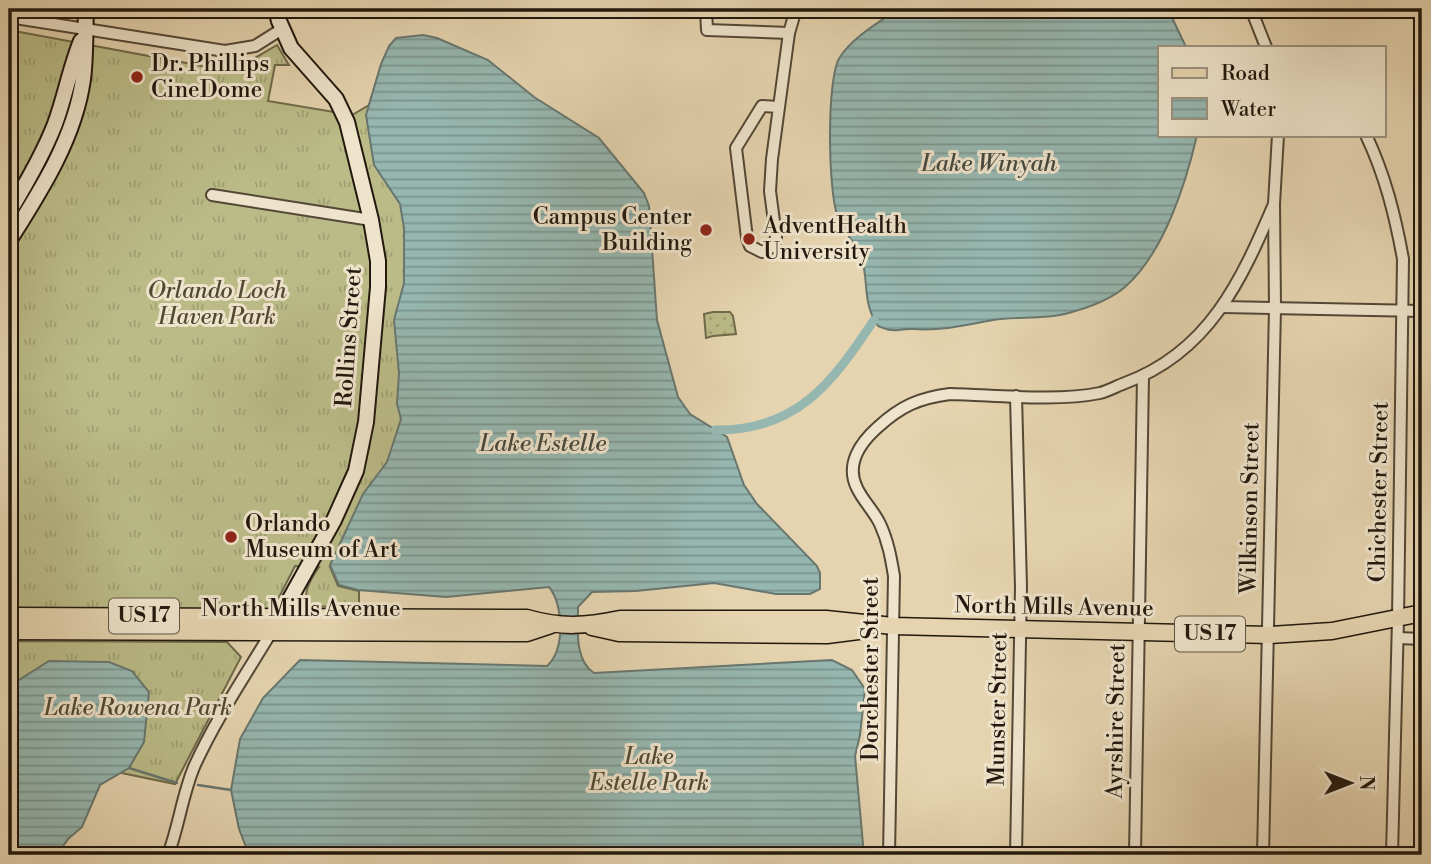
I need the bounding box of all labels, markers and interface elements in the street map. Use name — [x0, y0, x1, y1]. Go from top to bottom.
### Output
legend — [1158, 46, 1386, 136]
place label: Dr. Phillips CineDome — [151, 50, 269, 104]
text: Road — [1221, 61, 1270, 87]
marker: Dr. Phillips CineDome — [129, 69, 145, 85]
text: Water — [1220, 97, 1276, 123]
water label: Lake Winyah — [920, 149, 1058, 179]
place label: Campus Center Building — [533, 203, 692, 257]
place label: AdventHealth University — [762, 212, 907, 266]
marker: Campus Center Building — [698, 222, 714, 238]
marker: AdventHealth University — [741, 231, 757, 247]
street label: Rollins Street — [330, 266, 368, 408]
park label: Orlando Loch Haven Park — [148, 277, 287, 331]
street label: Chichester Street — [1363, 401, 1395, 583]
street label: Wilkinson Street — [1234, 422, 1265, 595]
water label: Lake Estelle — [479, 429, 606, 459]
place label: Orlando Museum of Art — [245, 510, 398, 564]
marker: Orlando Museum of Art — [223, 529, 239, 545]
street label: Dorchester Street — [857, 577, 885, 761]
street label: North Mills Avenue — [954, 591, 1154, 623]
street label: North Mills Avenue — [201, 595, 401, 623]
road number: US 17 — [109, 598, 179, 634]
road number: US 17 — [1175, 616, 1245, 652]
street label: Munster Street — [983, 632, 1013, 786]
street label: Ayrshire Street — [1101, 643, 1131, 800]
park label: Lake Rowena Park — [43, 694, 232, 722]
park label: Lake Estelle Park — [588, 743, 709, 797]
north arrow — [1316, 748, 1386, 818]
text: N — [1354, 775, 1378, 791]

